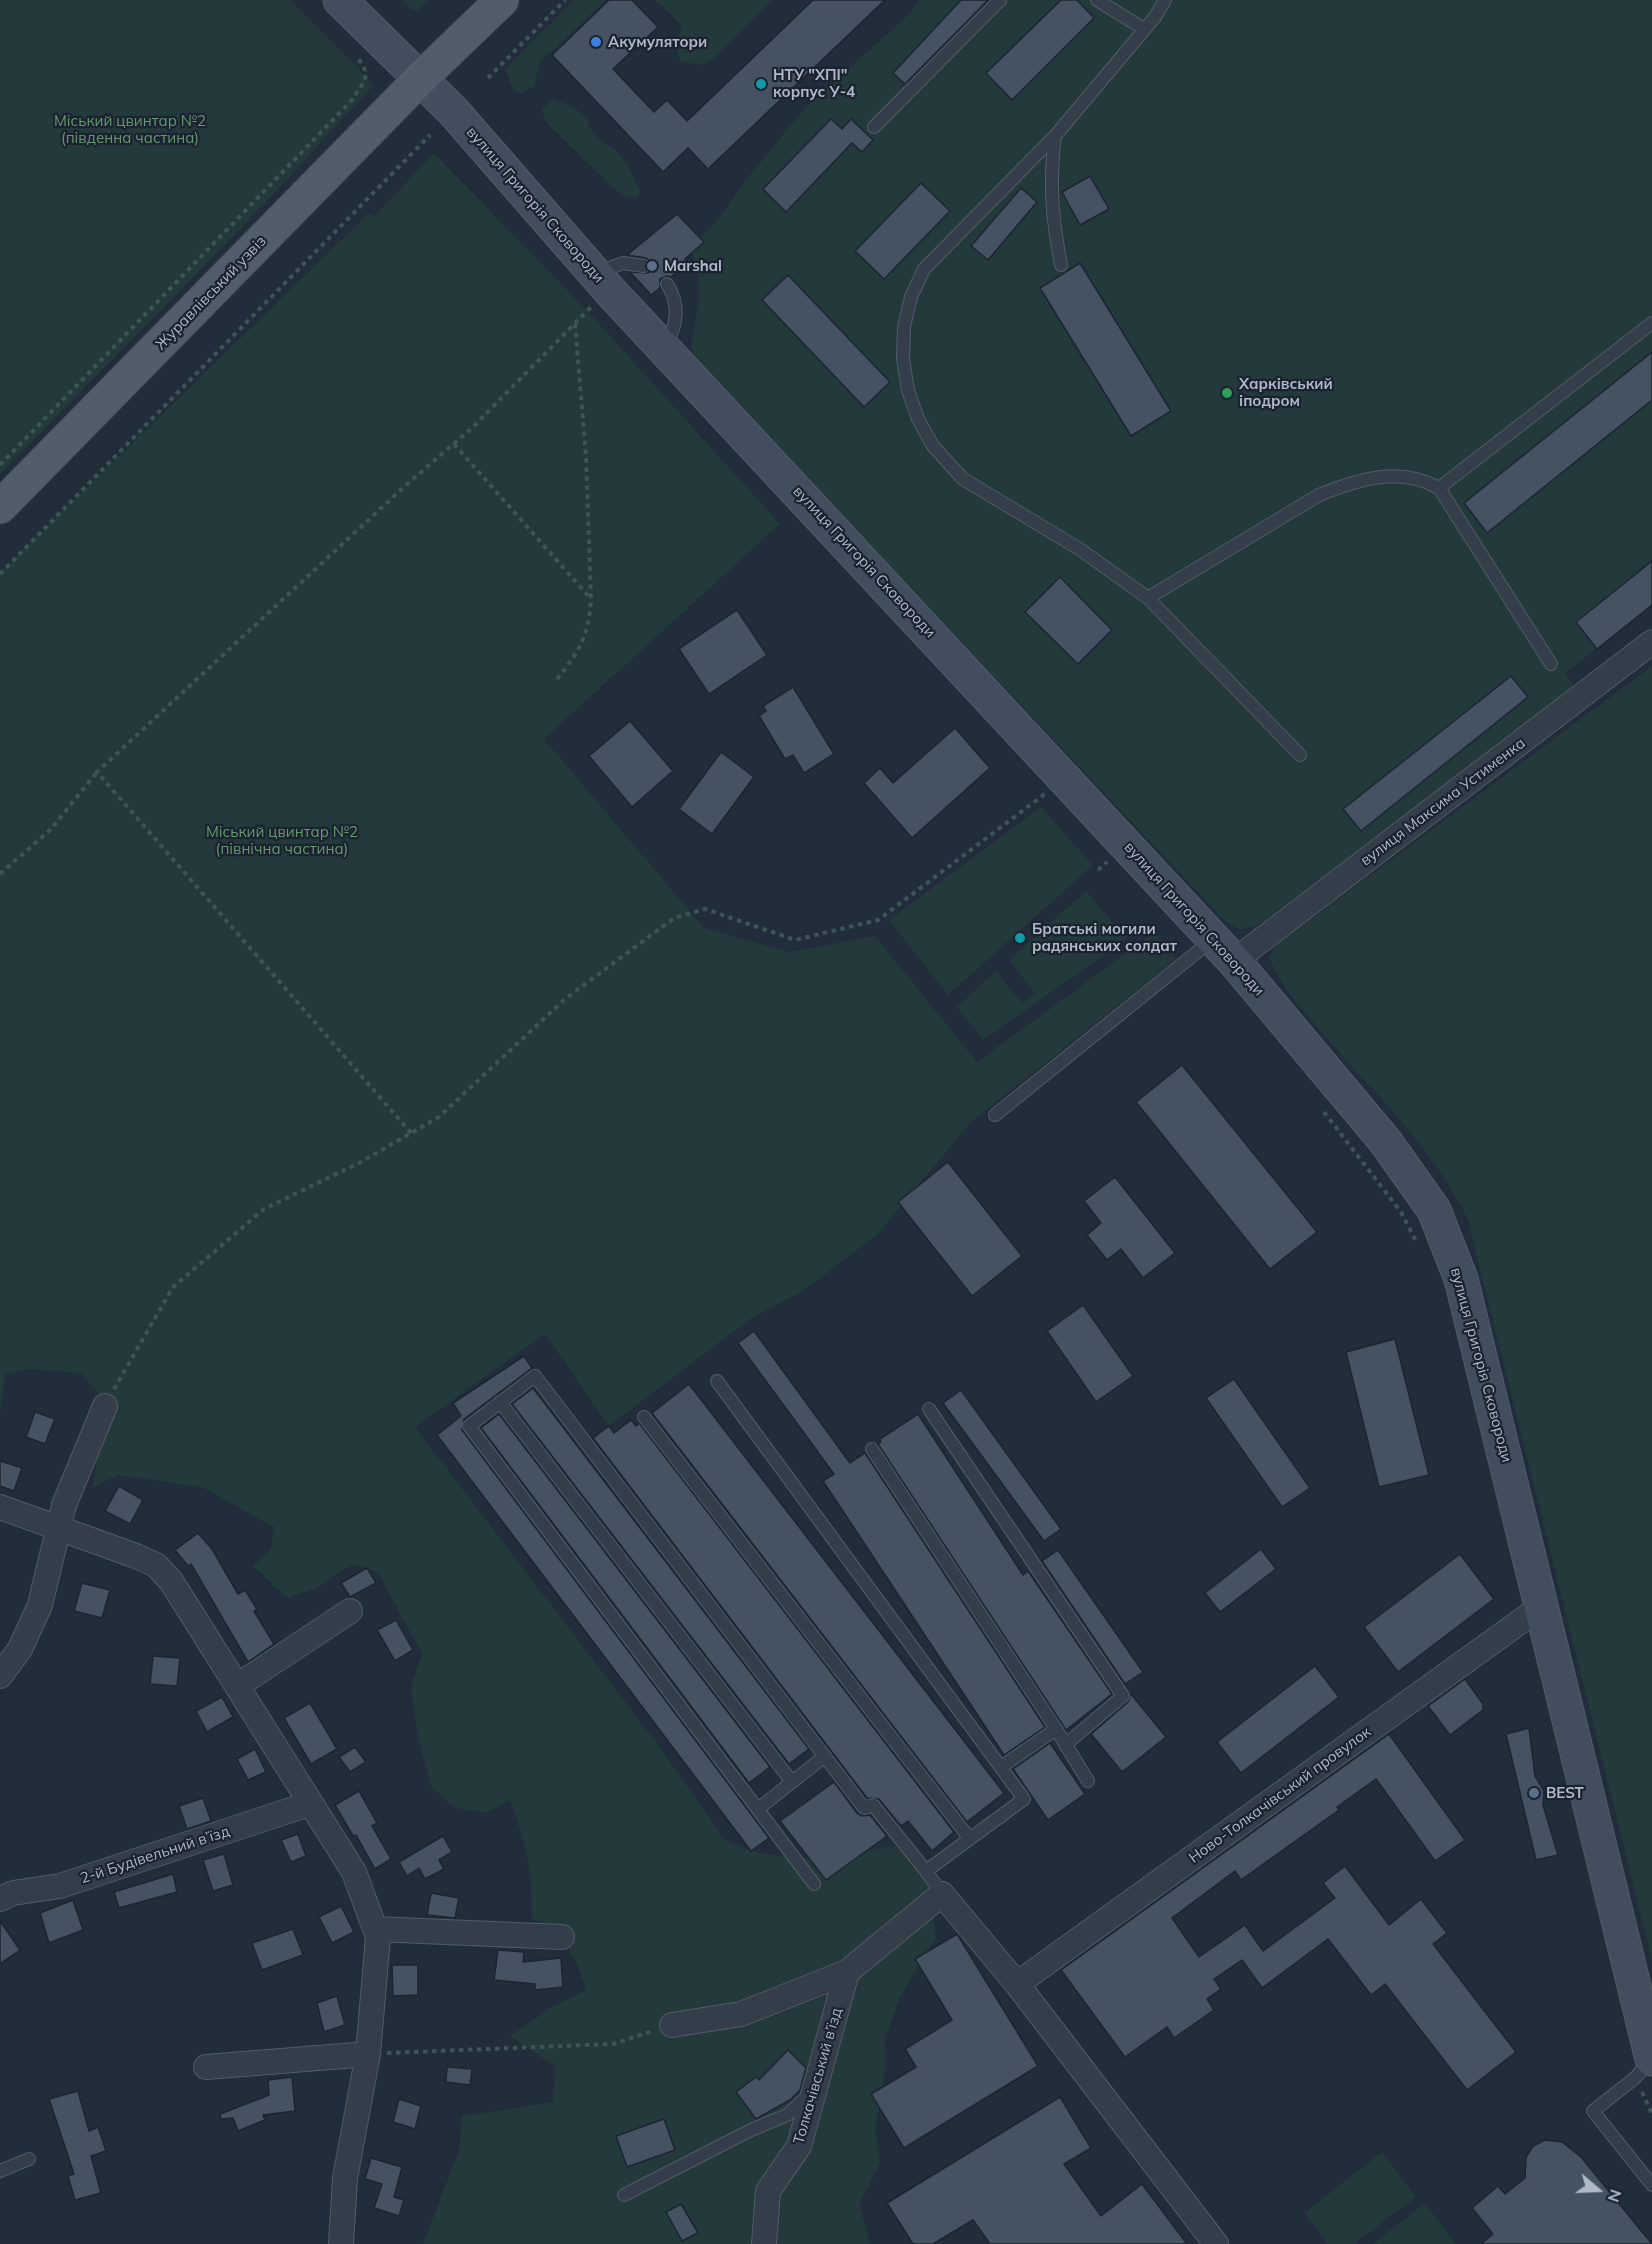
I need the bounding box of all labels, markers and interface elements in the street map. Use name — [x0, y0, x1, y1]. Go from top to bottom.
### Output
place label: Акумулятори — [608, 33, 707, 51]
marker: Акумулятори — [589, 35, 603, 49]
place label: НТУ "ХПІ" корпус У-4 — [773, 66, 855, 101]
marker: НТУ "ХПІ" корпус У-4 — [754, 77, 768, 91]
park label: Міський цвинтар №2 (південна частина) — [54, 112, 206, 147]
street label: вулиця Григорія Сковороди — [462, 123, 608, 287]
street label: Журавлівський узвіз — [152, 232, 270, 354]
place label: Marshal — [664, 257, 722, 275]
marker: Marshal — [645, 259, 659, 273]
place label: Харківський іподром — [1239, 375, 1333, 410]
marker: Харківський іподром — [1220, 386, 1234, 400]
street label: вулиця Григорія Сковороди — [789, 482, 939, 642]
street label: вулиця Максима Устименка — [1357, 734, 1529, 870]
park label: Міський цвинтар №2 (північна частина) — [206, 823, 358, 858]
street label: вулиця Григорія Сковороди — [1120, 838, 1268, 1000]
place label: Братські могили радянських солдат — [1032, 920, 1177, 955]
marker: Братські могили радянських солдат — [1013, 931, 1027, 945]
street label: вулиця Григорія Сковороди — [1446, 1266, 1516, 1464]
street label: Ново-Толкачівський провулок — [1186, 1723, 1374, 1867]
place label: BEST — [1546, 1784, 1584, 1802]
marker: BEST — [1527, 1786, 1541, 1800]
street label: 2-й Будівельний в’їзд — [78, 1822, 232, 1888]
street label: Толкачівський в’їзд — [790, 2006, 846, 2146]
north arrow — [1568, 2160, 1628, 2220]
text: N — [1604, 2187, 1626, 2205]

